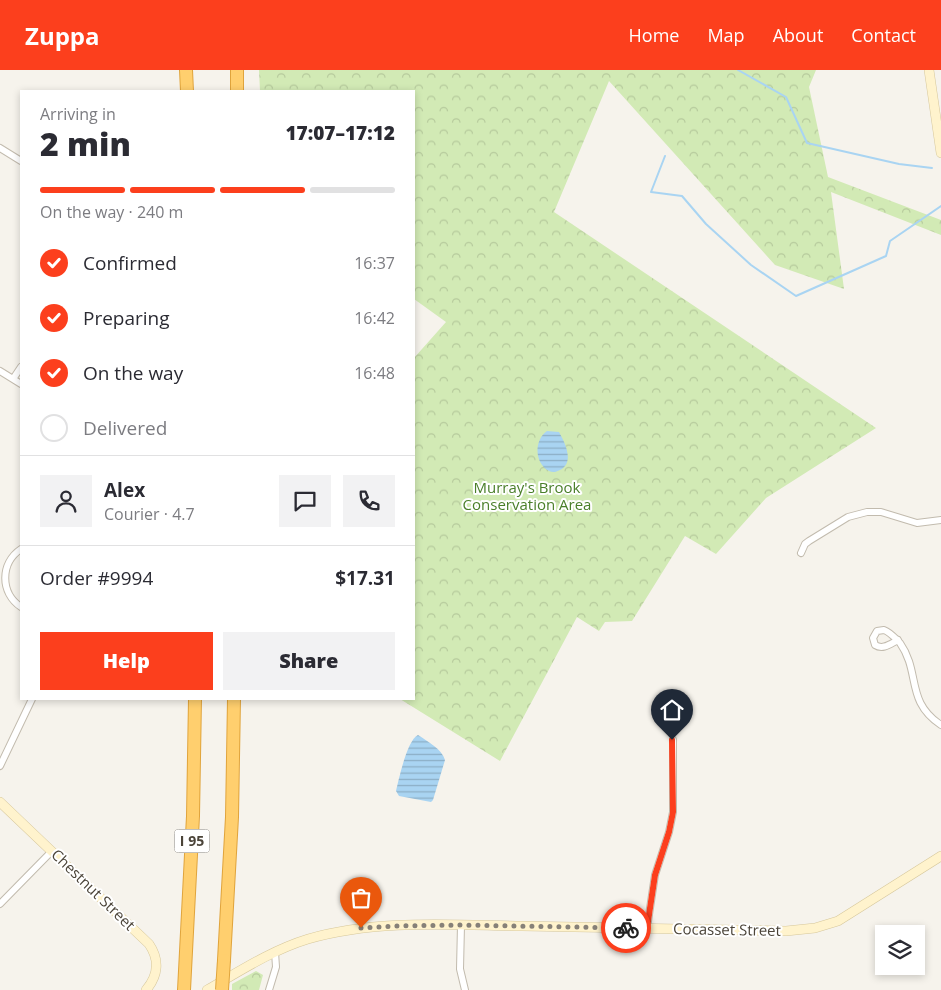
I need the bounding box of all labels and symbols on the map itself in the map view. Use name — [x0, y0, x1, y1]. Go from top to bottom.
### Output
park label: Murray's Brook Conservation Area — [463, 477, 591, 514]
pin — [651, 689, 693, 740]
road number: I 95 — [174, 829, 210, 852]
street label: Chestnut Street — [48, 844, 140, 934]
pin — [340, 877, 382, 928]
courier — [601, 903, 651, 953]
street label: Cocasset Street — [673, 918, 781, 940]

